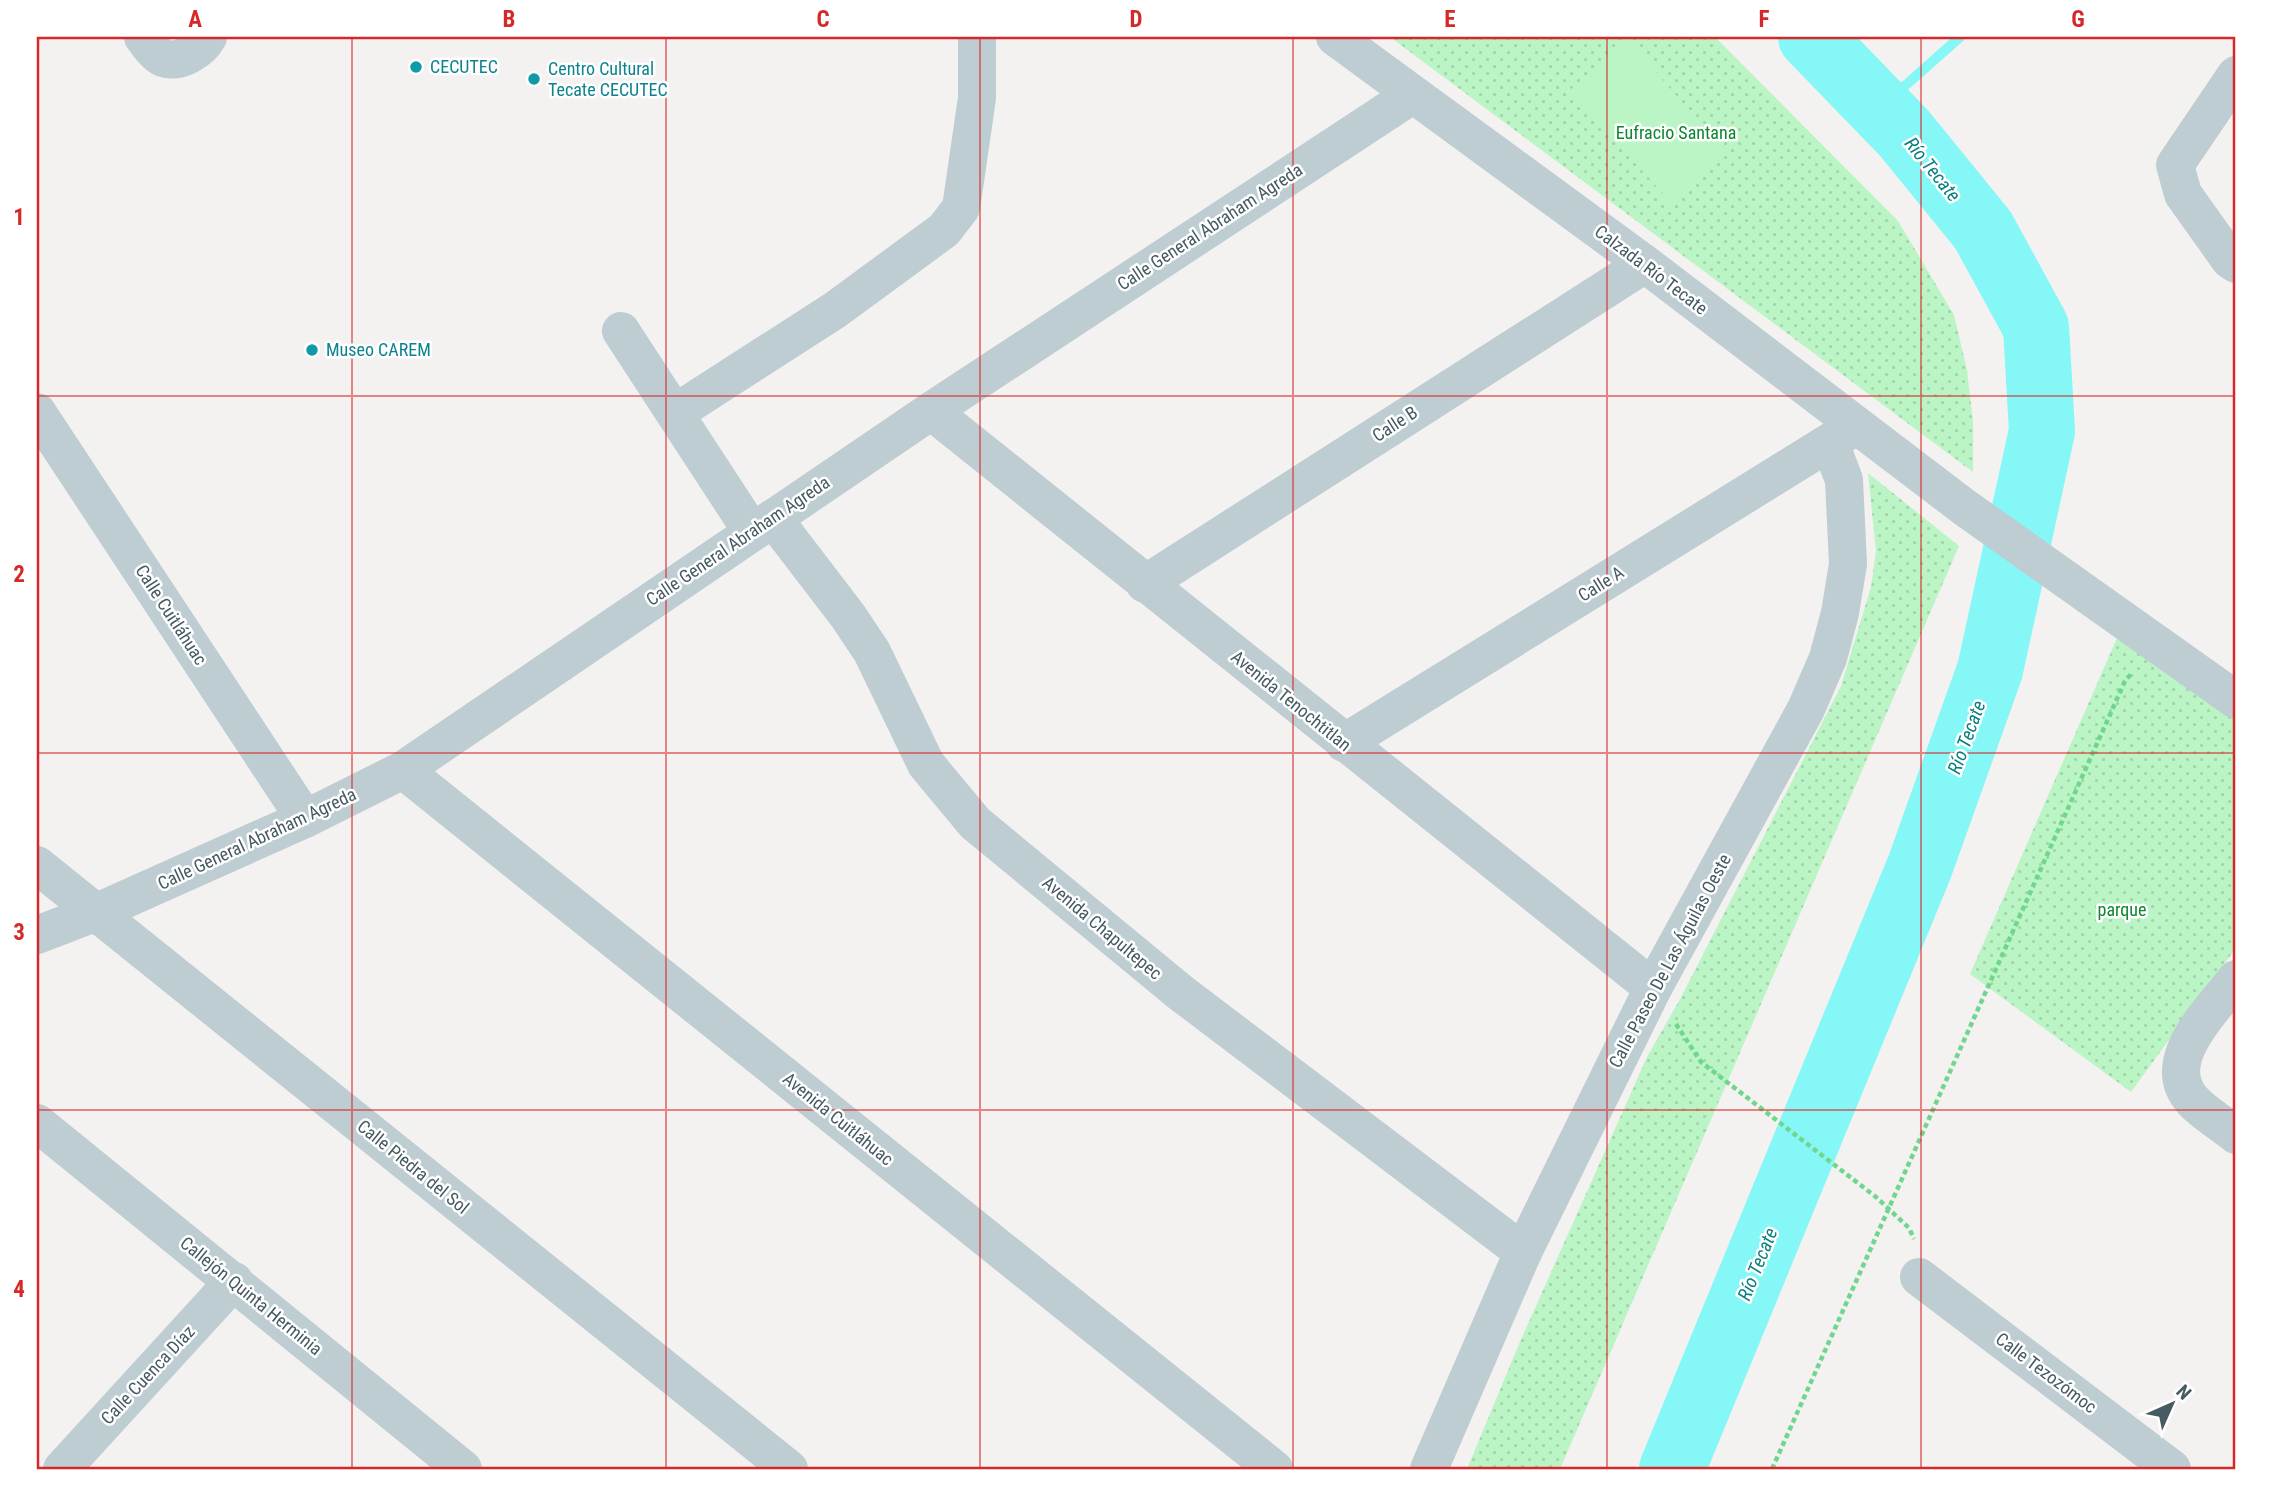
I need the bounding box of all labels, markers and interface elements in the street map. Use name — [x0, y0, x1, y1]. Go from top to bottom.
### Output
text: A — [188, 6, 202, 33]
text: B — [503, 6, 515, 33]
text: C — [816, 6, 830, 33]
text: D — [1130, 6, 1143, 33]
text: E — [1444, 6, 1456, 33]
text: F — [1759, 6, 1770, 33]
text: G — [2071, 6, 2085, 33]
place label: CECUTEC — [430, 56, 498, 77]
place label: Centro Cultural Tecate CECUTEC — [548, 58, 668, 100]
marker: CECUTEC — [408, 59, 424, 75]
marker: Centro Cultural Tecate CECUTEC — [526, 71, 542, 87]
park label: Eufracio Santana — [1616, 122, 1736, 143]
water label: Río Tecate — [1900, 133, 1965, 206]
street label: Calle General Abraham Agreda — [1113, 159, 1306, 294]
text: 1 — [13, 204, 25, 231]
street label: Calzada Río Tecate — [1591, 220, 1712, 319]
place label: Museo CAREM — [326, 339, 431, 360]
marker: Museo CAREM — [304, 342, 320, 358]
street label: Calle B — [1368, 401, 1421, 446]
street label: Calle General Abraham Agreda — [642, 471, 833, 610]
text: 2 — [13, 561, 25, 588]
street label: Calle Cuitláhuac — [131, 561, 212, 669]
street label: Calle A — [1574, 561, 1628, 606]
street label: Avenida Tenochtitlan — [1227, 646, 1355, 755]
water label: Río Tecate — [1943, 697, 1990, 777]
street label: Calle General Abraham Agreda — [154, 783, 359, 894]
street label: Calle Paseo De Las Águilas Oeste — [1604, 850, 1735, 1071]
street label: Avenida Chapultepec — [1038, 872, 1166, 984]
park label: parque — [2098, 899, 2146, 920]
text: 3 — [13, 919, 25, 946]
street label: Avenida Cuitláhuac — [779, 1068, 898, 1170]
street label: Calle Piedra del Sol — [353, 1115, 473, 1218]
water label: Río Tecate — [1733, 1225, 1782, 1304]
street label: Callejón Quinta Herminia — [176, 1232, 326, 1359]
text: 4 — [13, 1276, 25, 1303]
street label: Calle Cuenca Díaz — [96, 1321, 199, 1429]
street label: Calle Tezozómoc — [1992, 1328, 2101, 1417]
north arrow — [2136, 1370, 2206, 1440]
text: N — [2171, 1380, 2196, 1405]

